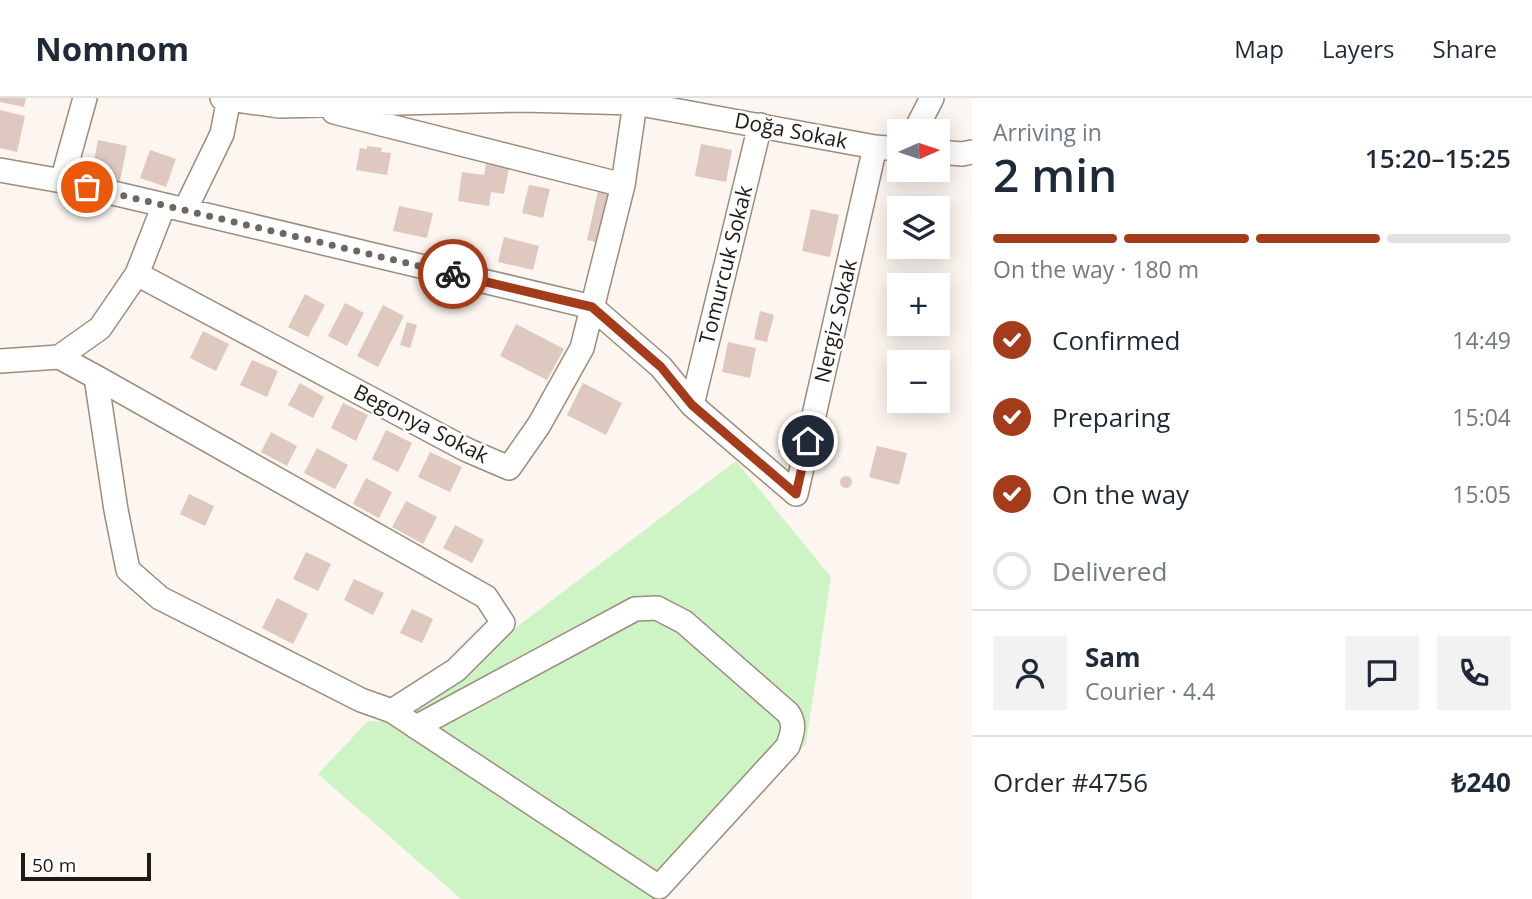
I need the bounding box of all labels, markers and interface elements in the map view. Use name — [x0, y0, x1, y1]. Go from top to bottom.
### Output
text: Nomnom — [35, 26, 189, 71]
text: Map — [1234, 32, 1284, 65]
text: Layers — [1322, 32, 1395, 65]
text: Share — [1433, 32, 1497, 65]
street label: Doğa Sokak — [732, 105, 850, 155]
text: Arriving in — [993, 116, 1102, 148]
north arrow — [887, 119, 950, 182]
map controls — [887, 119, 950, 413]
text: 15:20–15:25 — [1365, 140, 1511, 176]
text: 2 min — [993, 143, 1117, 205]
pin — [57, 157, 117, 217]
icon: bag — [68, 168, 106, 206]
street label: Tomurcuk Sokak — [692, 183, 758, 347]
button: layers — [887, 196, 950, 259]
courier — [418, 239, 488, 309]
text: On the way · 180 m — [993, 253, 1199, 285]
icon: bike — [434, 255, 472, 293]
street label: Nergiz Sokak — [807, 256, 863, 385]
button: + — [887, 273, 950, 336]
icon: check — [993, 321, 1031, 359]
text: Confirmed — [1052, 322, 1180, 358]
text: 14:49 — [1452, 324, 1511, 356]
button: − — [887, 350, 950, 413]
street label: Begonya Sokak — [349, 377, 494, 469]
icon: check — [993, 398, 1031, 436]
text: Preparing — [1052, 399, 1170, 435]
text: 15:04 — [1452, 401, 1511, 433]
pin — [778, 411, 838, 471]
icon: home — [789, 422, 827, 460]
icon: check — [993, 475, 1031, 513]
text: On the way — [1052, 476, 1189, 512]
text: 15:05 — [1452, 478, 1511, 510]
text: Delivered — [1052, 553, 1167, 589]
button: person — [993, 636, 1067, 710]
button: chat — [1345, 636, 1419, 710]
button: phone — [1437, 636, 1511, 710]
text: Sam — [1085, 639, 1141, 675]
text: Courier · 4.4 — [1085, 675, 1215, 707]
text: Order #4756 — [993, 764, 1148, 800]
text: ₺240 — [1452, 764, 1511, 800]
scale bar — [21, 850, 150, 882]
text: 50 m — [32, 852, 76, 878]

